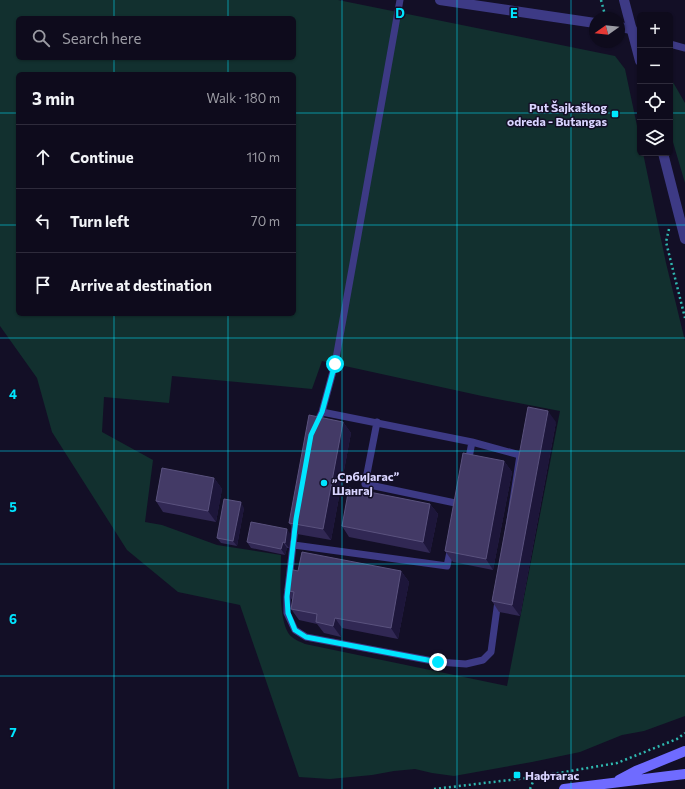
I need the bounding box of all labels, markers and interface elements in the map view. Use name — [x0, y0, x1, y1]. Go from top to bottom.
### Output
text: D — [395, 5, 405, 21]
text: E — [510, 5, 518, 21]
north arrow — [589, 12, 625, 48]
map controls — [637, 12, 673, 156]
button: + — [637, 12, 673, 48]
search box — [16, 16, 296, 60]
icon: search — [30, 27, 52, 49]
text: Search here — [62, 29, 141, 47]
button: − — [637, 48, 673, 84]
button: locate — [637, 84, 673, 120]
text: 3 min — [32, 88, 75, 109]
text: Walk · 180 m — [206, 90, 280, 106]
place label: Put Šajkaškog odreda - Butangas — [507, 100, 607, 128]
marker: Put Šajkaškog odreda - Butangas — [610, 109, 620, 119]
button: layers — [637, 120, 673, 156]
icon: ahead — [32, 146, 54, 168]
text: Continue — [70, 148, 134, 166]
text: 110 m — [247, 149, 280, 165]
icon: left — [32, 210, 54, 232]
text: Turn left — [70, 212, 129, 230]
text: 70 m — [251, 213, 280, 229]
icon: arrive — [32, 274, 54, 296]
text: Arrive at destination — [70, 276, 212, 294]
route start — [326, 355, 344, 373]
text: 4 — [9, 386, 17, 402]
place label: „Србијагас” Шангај — [332, 469, 400, 497]
marker: „Србијагас” Шангај — [319, 478, 329, 488]
text: 5 — [9, 499, 17, 515]
text: 6 — [9, 611, 17, 627]
route end — [429, 653, 447, 671]
text: 7 — [9, 724, 17, 740]
place label: Нафтагас — [525, 768, 580, 782]
marker: Нафтагас — [512, 770, 522, 780]

